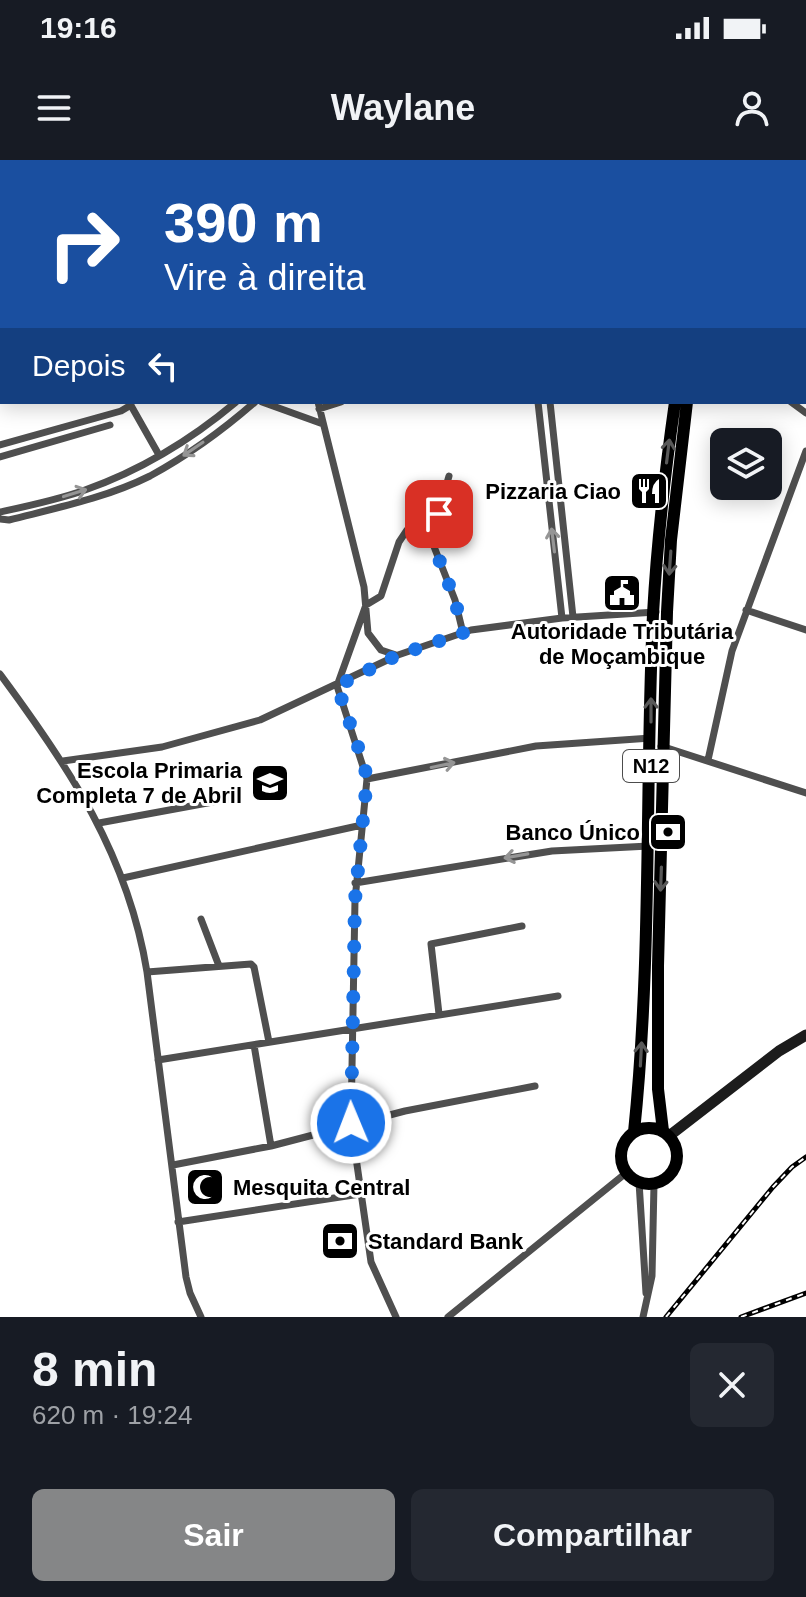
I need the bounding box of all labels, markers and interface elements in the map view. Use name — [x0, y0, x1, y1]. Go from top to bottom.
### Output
text: 19:16 — [40, 11, 117, 44]
icon: menu — [32, 86, 76, 130]
icon: person — [730, 86, 774, 130]
text: Waylane — [331, 87, 475, 128]
text: 390 m — [164, 191, 323, 254]
icon: right — [32, 192, 136, 296]
text: Vire à direita — [164, 257, 365, 298]
icon: left — [141, 344, 185, 388]
text: Depois — [32, 349, 125, 382]
map controls — [710, 428, 782, 500]
button: layers — [710, 428, 782, 500]
one-way arrow — [661, 438, 676, 465]
one-way arrow — [183, 441, 205, 457]
restaurant icon: Pizzaria Ciao — [628, 470, 670, 512]
place label: Pizzaria Ciao — [485, 479, 621, 504]
pin — [405, 480, 473, 548]
one-way arrow — [63, 484, 88, 499]
icon: arrive — [417, 492, 461, 536]
one-way arrow — [546, 527, 561, 554]
one-way arrow — [662, 549, 677, 576]
public building icon: Autoridade Tributária de Moçambique — [601, 572, 643, 614]
place label: Autoridade Tributária de Moçambique — [511, 619, 734, 669]
one-way arrow — [644, 697, 659, 724]
road number: N12 — [623, 750, 679, 782]
one-way arrow — [430, 757, 456, 772]
place label: Escola Primaria Completa 7 de Abril — [36, 758, 243, 808]
school or university icon: Escola Primaria Completa 7 de Abril — [249, 762, 291, 804]
bank icon: Banco Único — [647, 811, 689, 853]
place label: Banco Único — [506, 820, 640, 845]
one-way arrow — [504, 850, 529, 865]
one-way arrow — [653, 865, 668, 892]
one-way arrow — [634, 1041, 649, 1068]
position arrow — [309, 1081, 393, 1165]
mosque icon: Mesquita Central — [184, 1166, 226, 1208]
place label: Mesquita Central — [233, 1175, 410, 1200]
bank icon: Standard Bank — [319, 1220, 361, 1262]
place label: Standard Bank — [368, 1229, 524, 1254]
text: 8 min — [32, 1343, 157, 1396]
button: close — [690, 1343, 774, 1427]
text: 620 m · 19:24 — [32, 1400, 192, 1430]
button: Sair — [32, 1489, 395, 1581]
button: Compartilhar — [411, 1489, 774, 1581]

